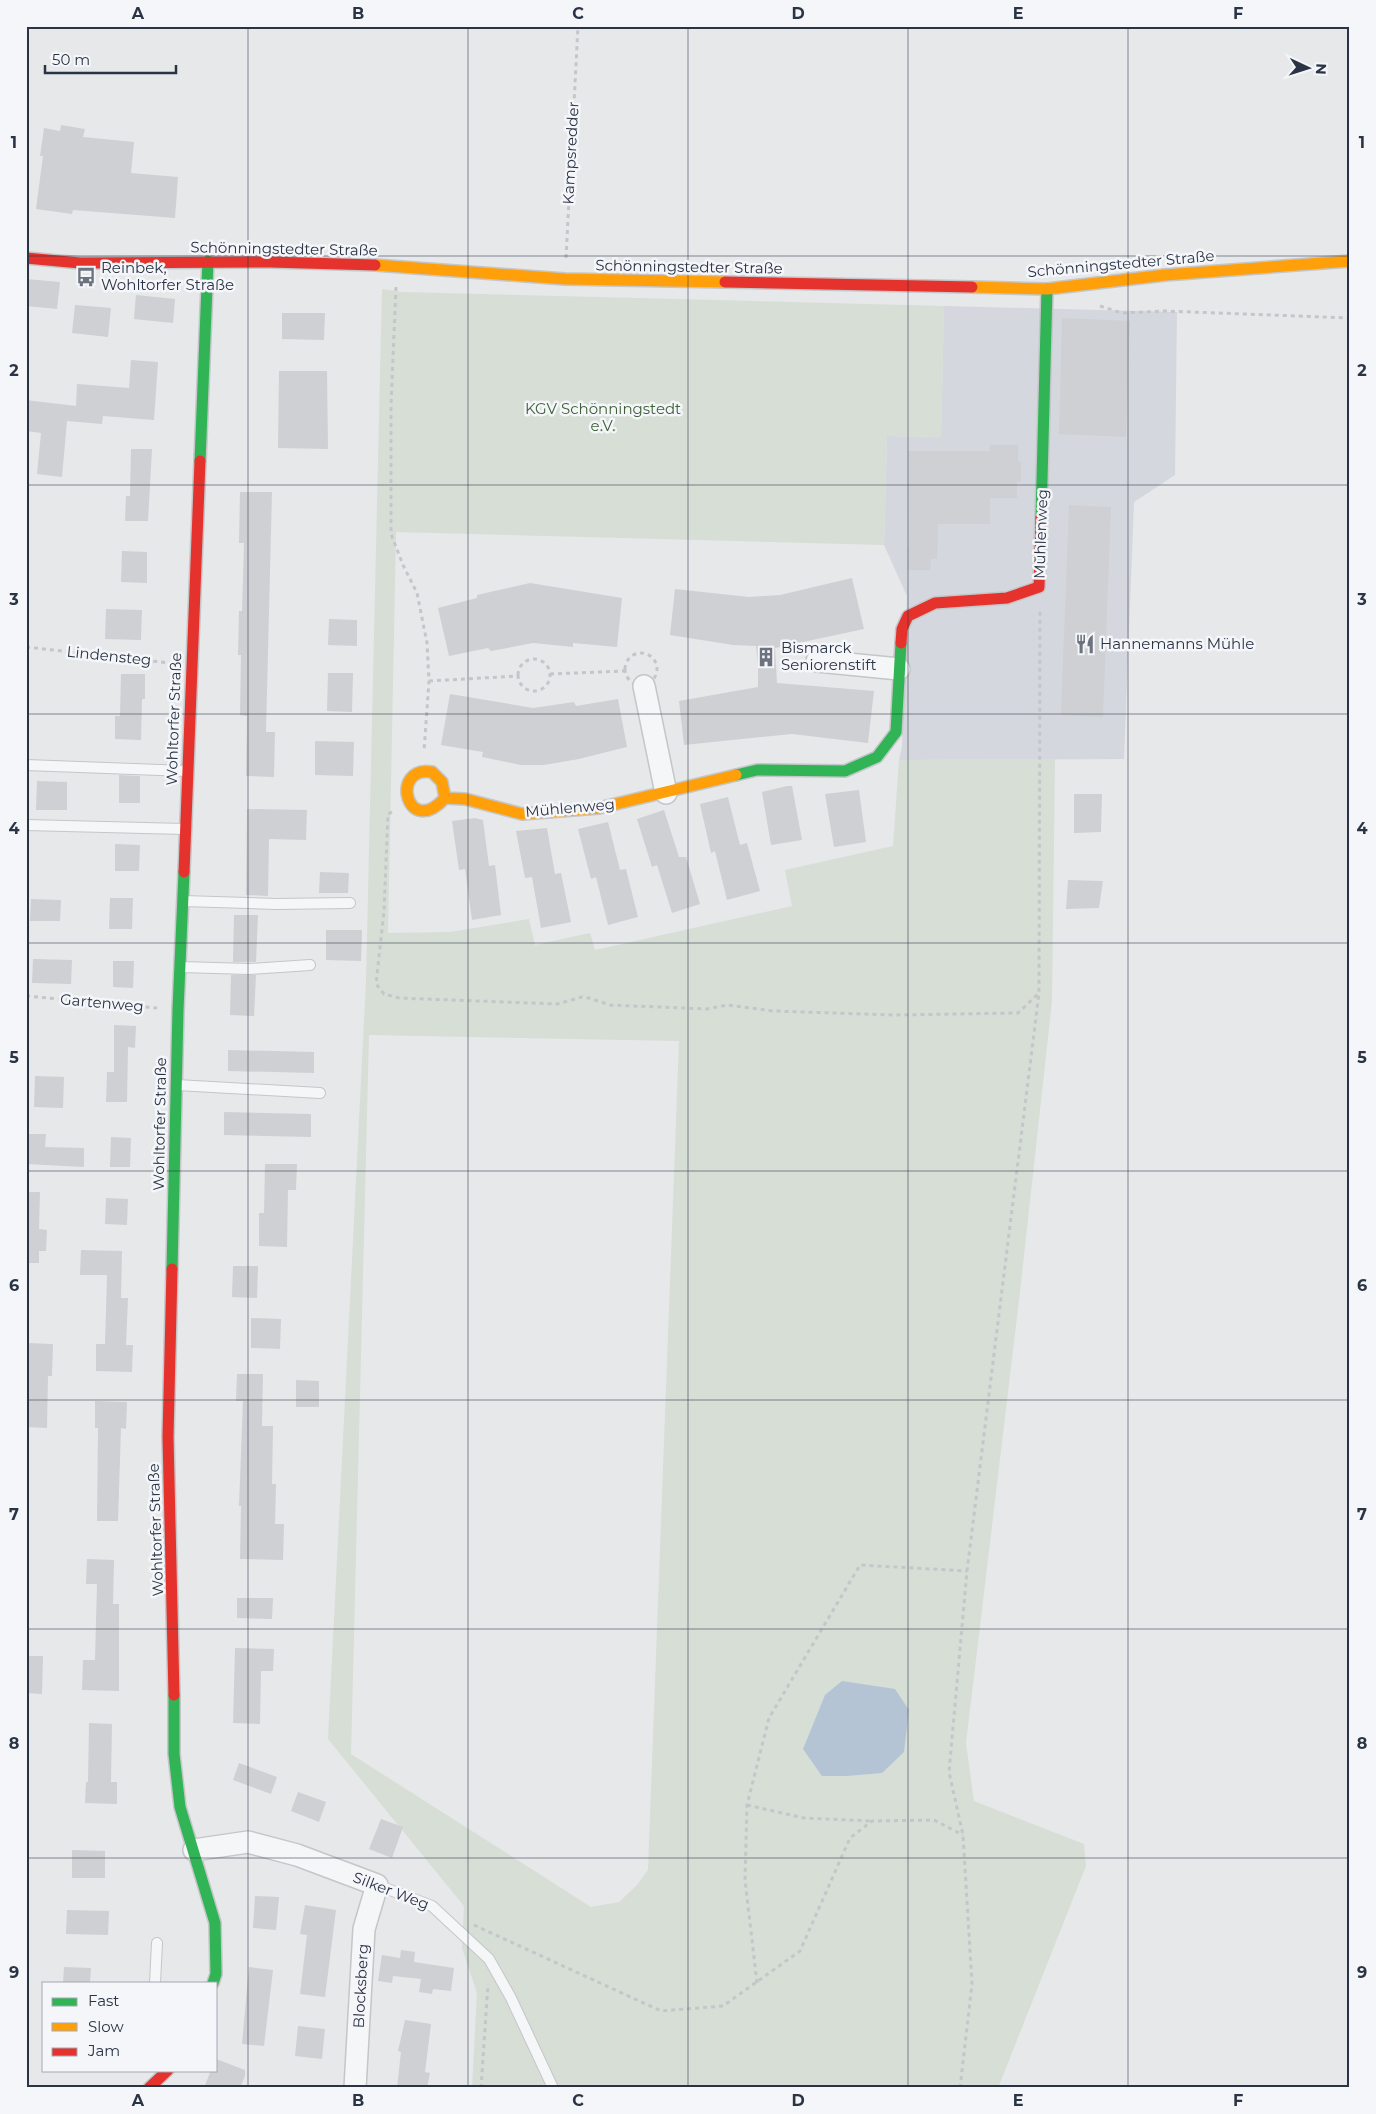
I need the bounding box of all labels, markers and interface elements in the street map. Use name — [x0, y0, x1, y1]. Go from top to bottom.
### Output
text: A — [131, 4, 145, 23]
text: B — [352, 4, 364, 23]
text: C — [572, 4, 584, 23]
text: D — [791, 4, 805, 23]
text: E — [1013, 4, 1023, 23]
text: F — [1233, 4, 1243, 23]
scale bar — [45, 42, 176, 74]
north arrow — [1284, 42, 1334, 92]
text: 50 m — [52, 50, 90, 69]
text: N — [1312, 63, 1330, 75]
street label: Kampsredder — [558, 101, 583, 205]
text: 1 — [11, 133, 17, 152]
text: 1 — [1359, 133, 1365, 152]
street label: Schönningstedter Straße — [190, 237, 378, 260]
street label: Schönningstedter Straße — [1027, 246, 1215, 281]
street label: Schönningstedter Straße — [595, 255, 783, 278]
place label: Reinbek, Wohltorfer Straße — [101, 258, 234, 294]
bus stop icon: Reinbek, Wohltorfer Straße — [75, 266, 97, 288]
text: 2 — [9, 361, 19, 380]
text: 2 — [1357, 361, 1367, 380]
park label: KGV Schönningstedt e.V. — [525, 399, 681, 435]
street label: Mühlenweg — [1029, 489, 1052, 579]
text: 3 — [8, 590, 19, 609]
text: 3 — [1356, 590, 1367, 609]
restaurant icon: Hannemanns Mühle — [1074, 633, 1096, 655]
place label: Hannemanns Mühle — [1100, 634, 1254, 653]
place label: Bismarck Seniorenstift — [781, 638, 877, 674]
street label: Lindensteg — [66, 642, 152, 669]
building icon: Bismarck Seniorenstift — [755, 646, 777, 668]
street label: Wohltorfer Straße — [162, 652, 185, 786]
street label: Mühlenweg — [524, 794, 616, 821]
text: 4 — [8, 819, 20, 838]
text: 4 — [1356, 819, 1368, 838]
street label: Gartenweg — [59, 989, 145, 1016]
text: 5 — [9, 1048, 19, 1067]
text: 5 — [1357, 1048, 1367, 1067]
street label: Wohltorfer Straße — [149, 1057, 170, 1191]
text: 6 — [9, 1276, 19, 1295]
text: 6 — [1357, 1276, 1367, 1295]
street label: Wohltorfer Straße — [144, 1463, 167, 1597]
text: 7 — [9, 1505, 19, 1524]
text: 7 — [1357, 1505, 1367, 1524]
text: 8 — [9, 1734, 19, 1753]
text: 8 — [1357, 1734, 1367, 1753]
street label: Silker Weg — [350, 1867, 432, 1914]
street label: Blocksberg — [349, 1943, 372, 2029]
text: 9 — [9, 1963, 19, 1982]
text: 9 — [1357, 1963, 1367, 1982]
legend — [42, 1982, 218, 2072]
text: Fast — [88, 1991, 119, 2010]
text: Slow — [88, 2017, 124, 2036]
text: Jam — [87, 2041, 120, 2060]
text: A — [131, 2091, 145, 2110]
text: B — [352, 2091, 364, 2110]
text: C — [572, 2091, 584, 2110]
text: D — [791, 2091, 805, 2110]
text: E — [1013, 2091, 1023, 2110]
text: F — [1233, 2091, 1243, 2110]

